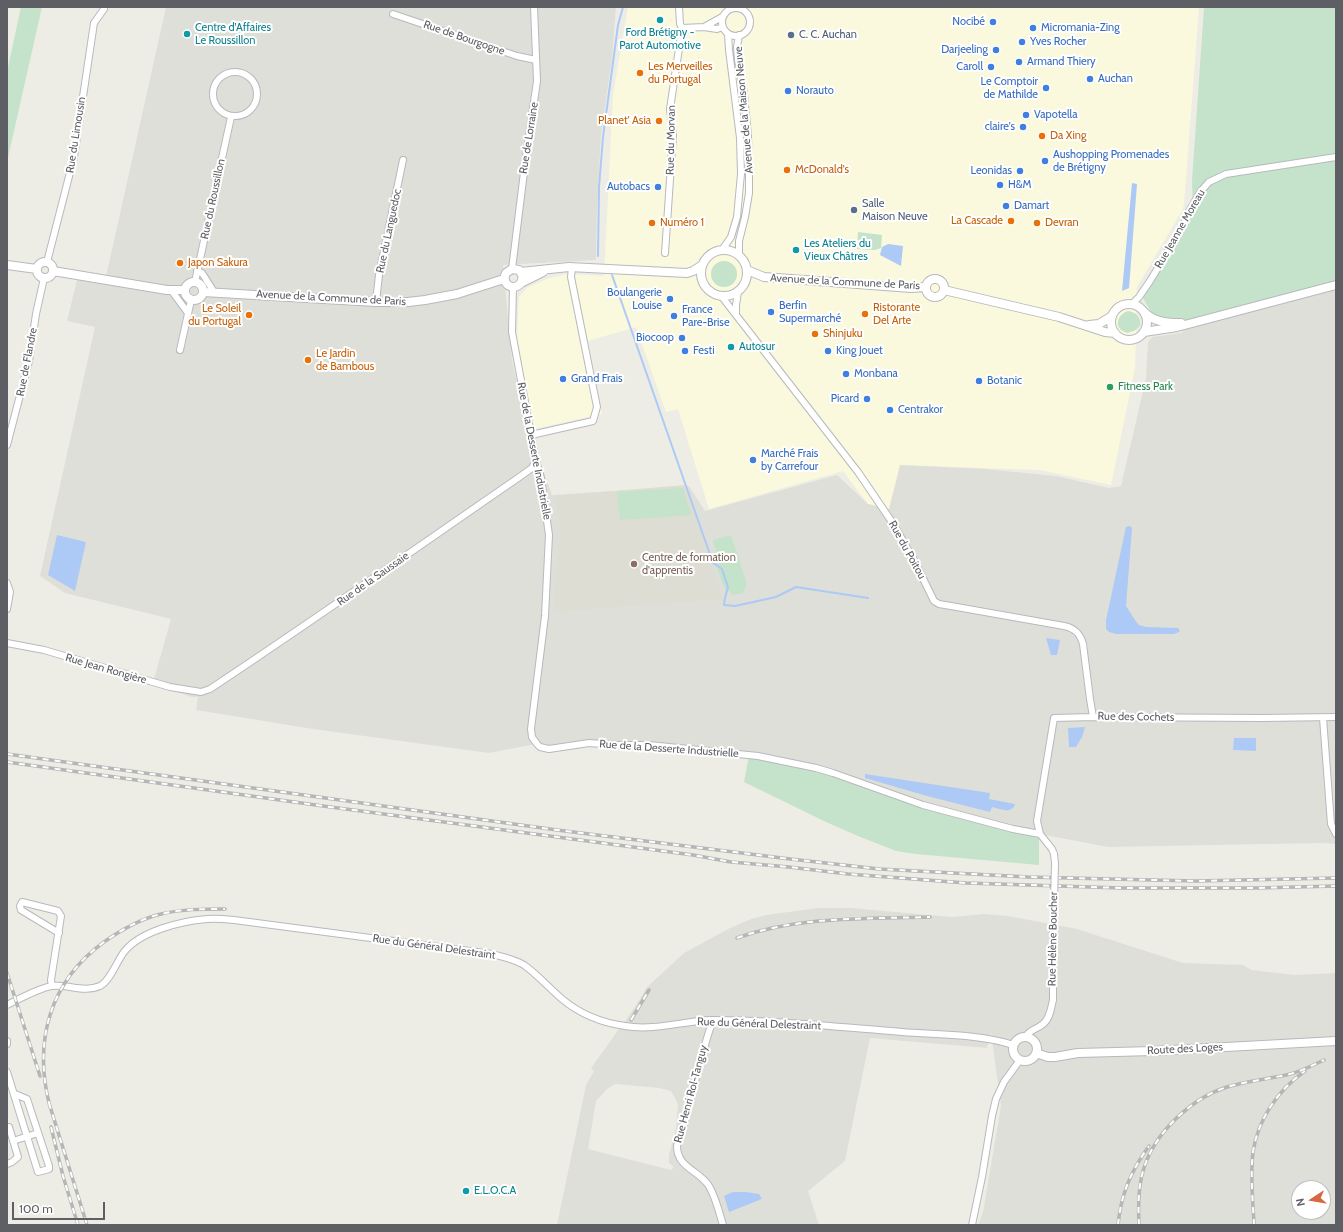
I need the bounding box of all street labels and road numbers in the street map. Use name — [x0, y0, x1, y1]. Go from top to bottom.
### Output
street label: Rue de Bourgogne — [422, 18, 506, 58]
street label: Avenue de la Maison Neuve — [732, 46, 756, 174]
street label: Rue du Limousin — [63, 96, 89, 174]
street label: Rue de Lorraine — [517, 101, 541, 175]
street label: Rue du Morvan — [664, 105, 678, 175]
street label: Rue du Roussillon — [198, 158, 228, 240]
street label: Rue Jeanne Moreau — [1152, 187, 1208, 271]
street label: Rue du Languedoc — [374, 188, 404, 274]
street label: Avenue de la Commune de Paris — [770, 271, 920, 293]
street label: Avenue de la Commune de Paris — [256, 287, 406, 309]
street label: Rue de Flandre — [14, 327, 40, 397]
street label: Rue de la Desserte Industrielle — [514, 381, 554, 521]
street label: Rue du Poitou — [886, 518, 928, 582]
street label: Rue de la Saussaie — [335, 549, 411, 609]
street label: Rue Jean Rongière — [64, 651, 148, 687]
street label: Rue des Cochets — [1098, 710, 1174, 724]
street label: Rue de la Desserte Industrielle — [599, 738, 739, 760]
street label: Rue Hélène Boucher — [1046, 892, 1060, 986]
street label: Rue du Général Delestraint — [372, 932, 496, 962]
street label: Rue du Général Delestraint — [697, 1015, 821, 1033]
street label: Route des Loges — [1147, 1040, 1223, 1058]
street label: Rue Henri Rol-Tanguy — [672, 1044, 710, 1144]

